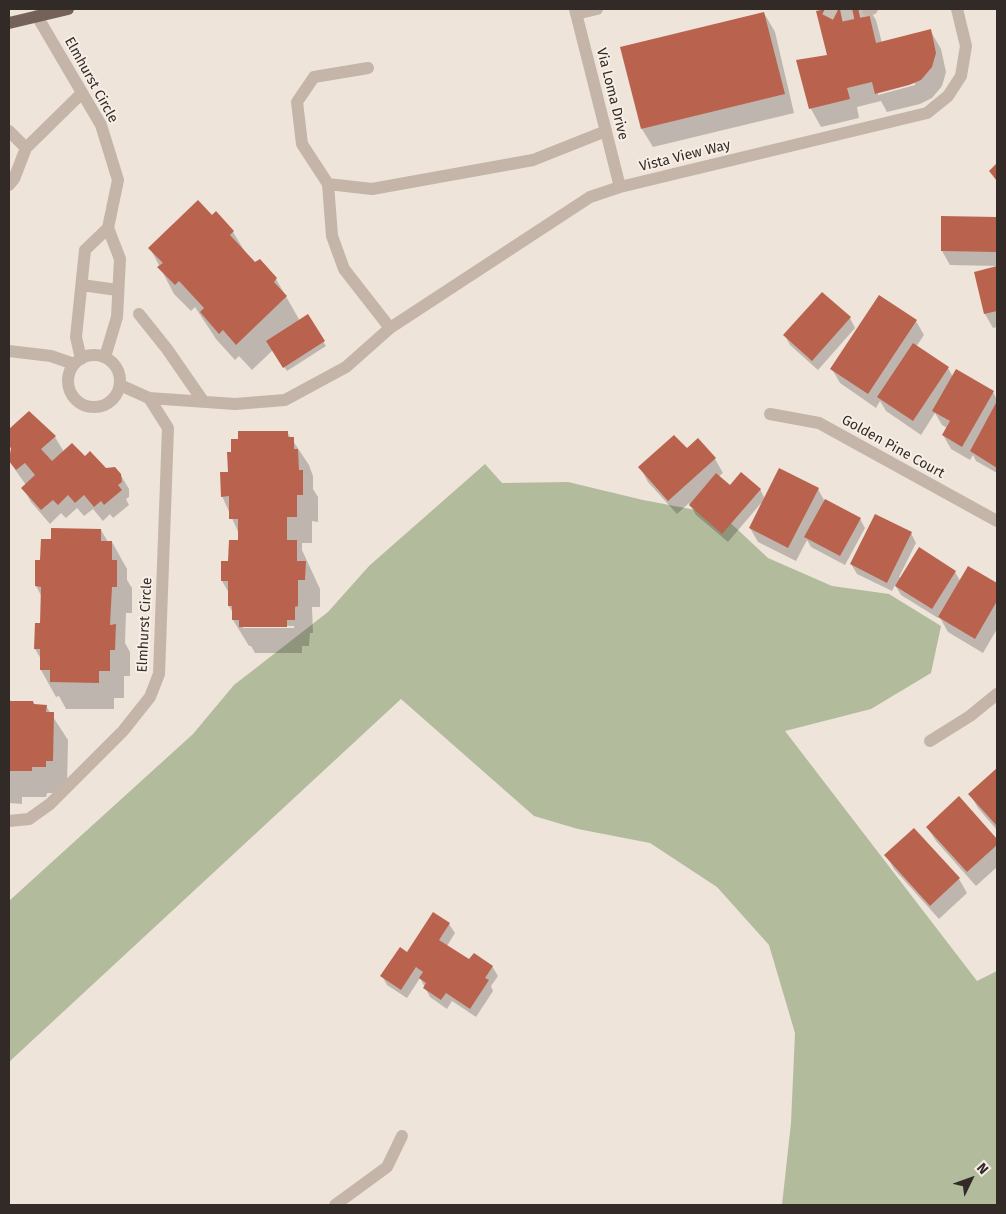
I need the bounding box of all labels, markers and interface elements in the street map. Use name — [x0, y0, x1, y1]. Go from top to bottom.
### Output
street label: Elmhurst Circle — [61, 34, 121, 126]
street label: Via Loma Drive — [592, 46, 632, 142]
street label: Vista View Way — [638, 137, 732, 175]
street label: Golden Pine Court — [839, 412, 947, 482]
street label: Elmhurst Circle — [134, 577, 156, 673]
north arrow — [946, 1154, 996, 1204]
text: N — [973, 1159, 992, 1178]

